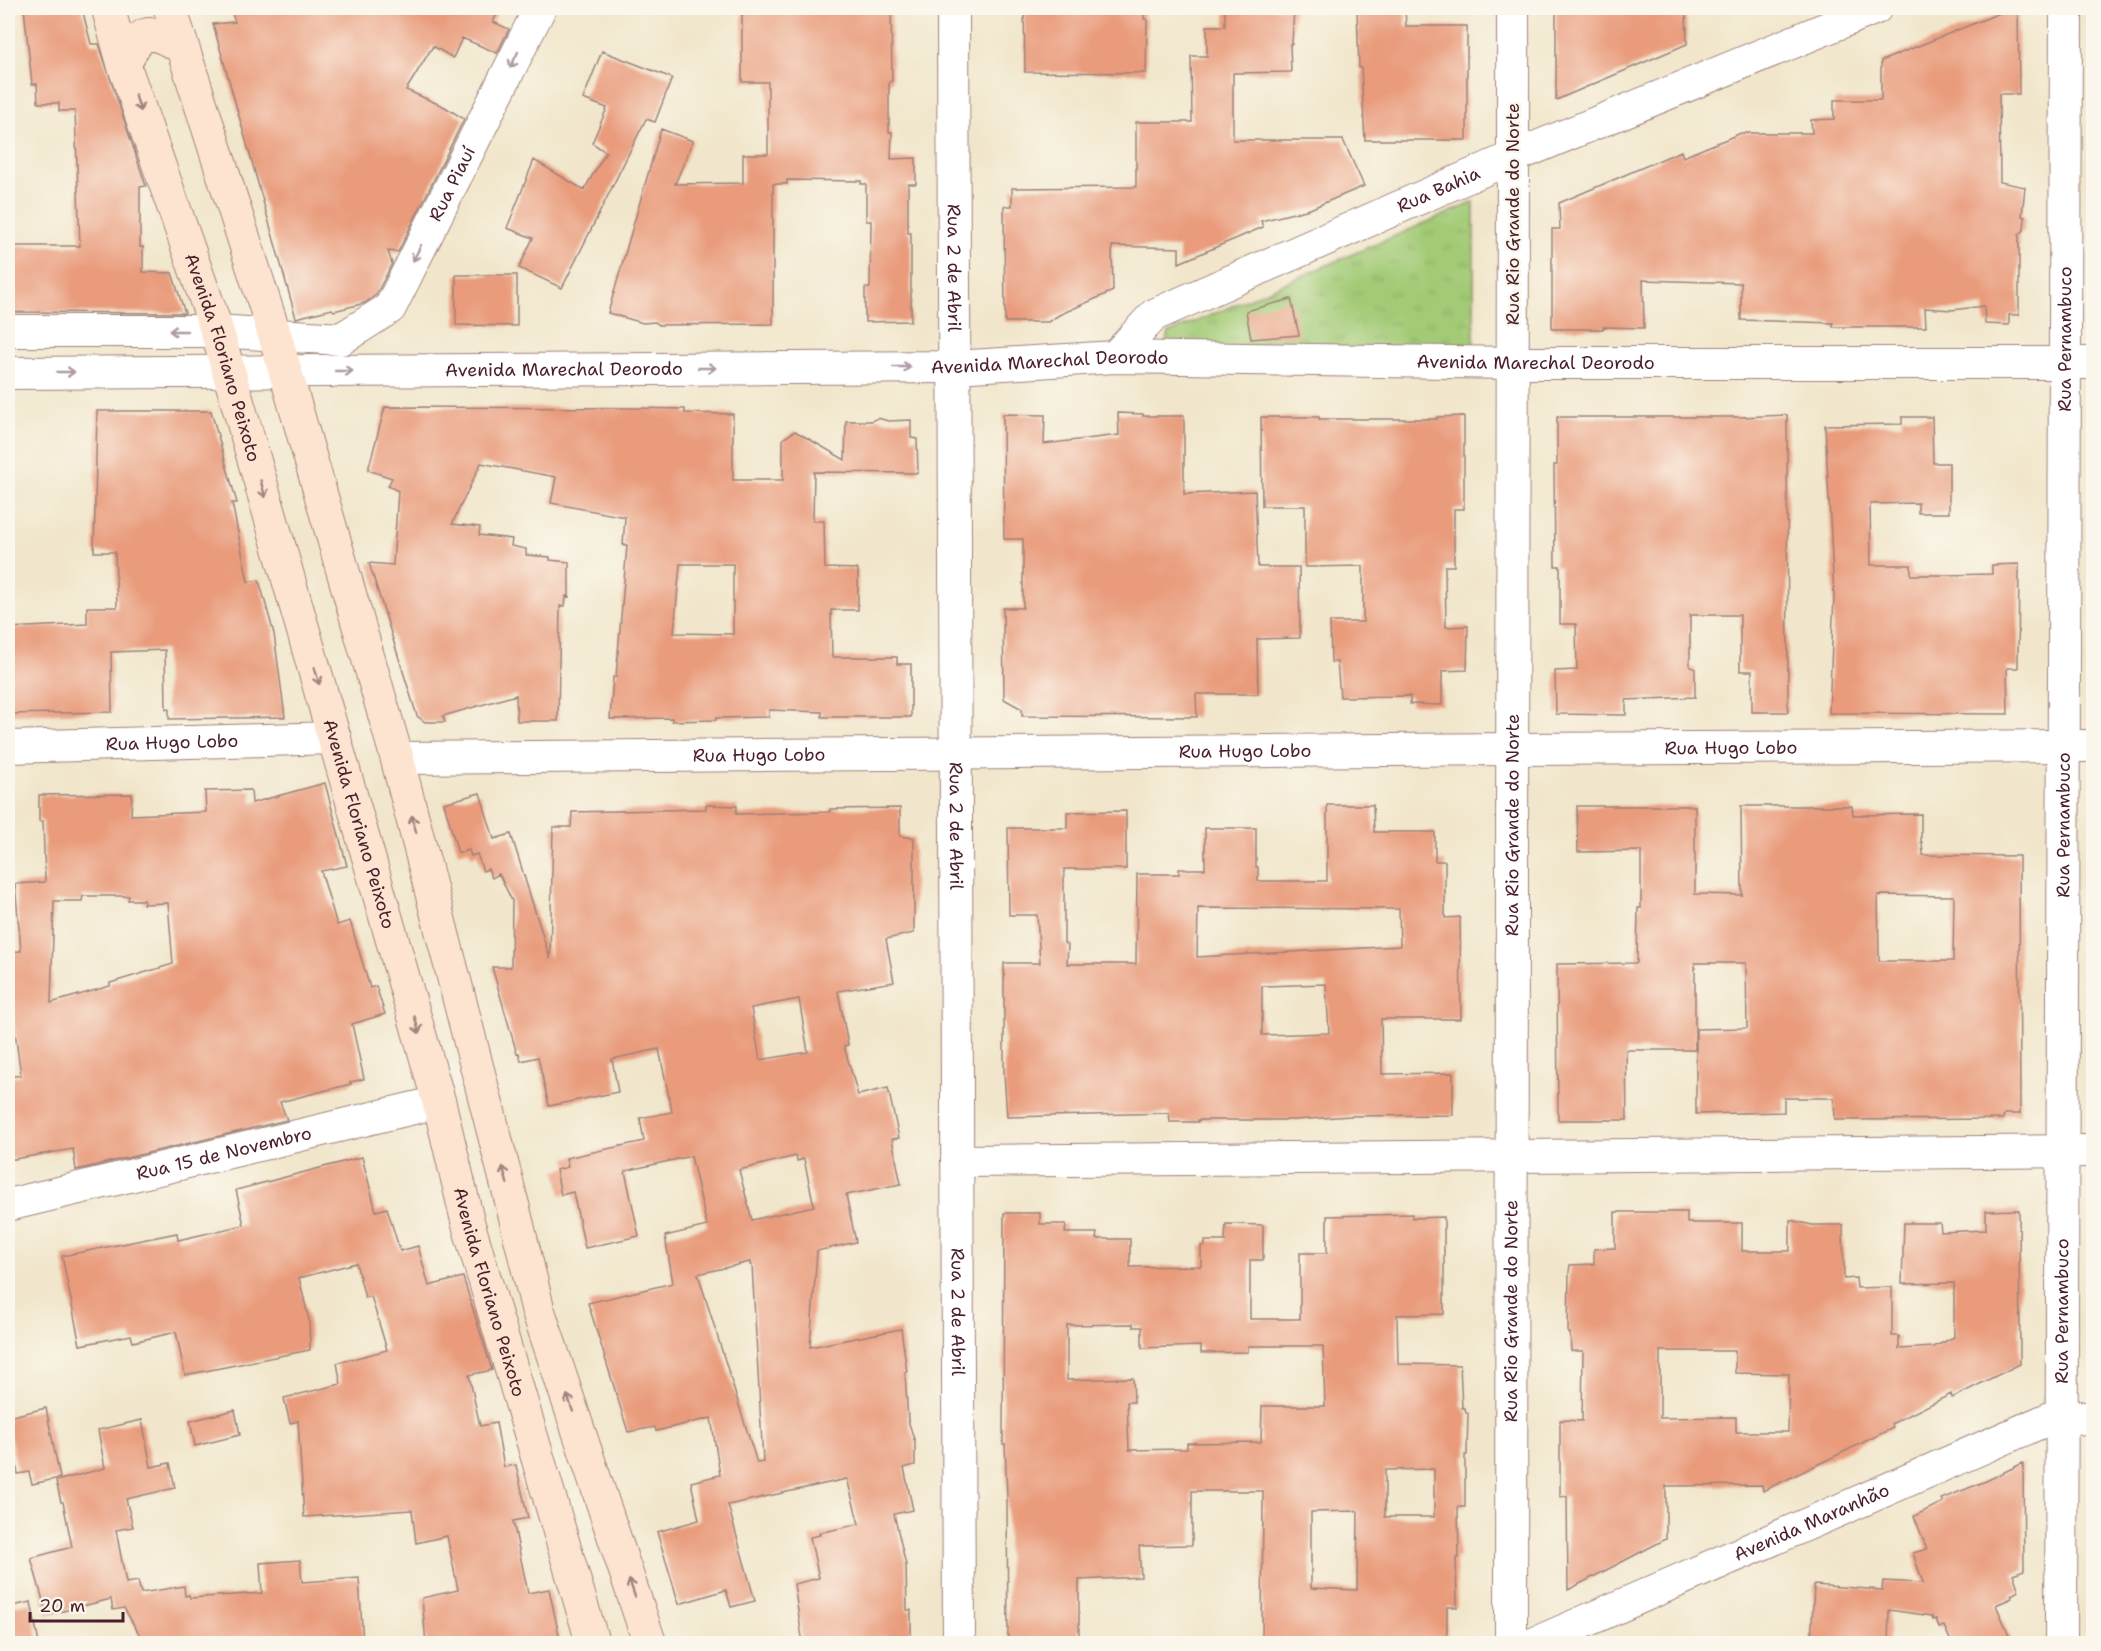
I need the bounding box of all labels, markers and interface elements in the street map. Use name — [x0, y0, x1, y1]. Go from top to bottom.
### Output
one-way arrow — [507, 50, 519, 68]
one-way arrow — [133, 94, 144, 112]
street label: Rua Rio Grande do Norte — [1501, 103, 1525, 325]
street label: Rua Piauí — [423, 142, 481, 226]
street label: Rua Bahia — [1393, 161, 1484, 219]
street label: Rua 2 de Abril — [942, 204, 966, 333]
one-way arrow — [411, 244, 423, 262]
street label: Avenida Floriano Peixoto — [179, 250, 266, 465]
street label: Rua Pernambuco — [2053, 266, 2077, 412]
one-way arrow — [169, 325, 189, 337]
street label: Avenida Marechal Deorodo — [931, 345, 1169, 379]
street label: Avenida Marechal Deorodo — [1417, 350, 1655, 375]
street label: Avenida Marechal Deorodo — [445, 357, 683, 382]
one-way arrow — [891, 361, 911, 373]
one-way arrow — [696, 362, 716, 374]
one-way arrow — [333, 365, 353, 377]
one-way arrow — [55, 366, 75, 378]
one-way arrow — [258, 479, 269, 498]
one-way arrow — [312, 666, 323, 685]
street label: Rua Rio Grande do Norte — [1500, 714, 1525, 936]
street label: Avenida Floriano Peixoto — [317, 716, 401, 932]
street label: Rua Hugo Lobo — [105, 729, 239, 756]
street label: Rua Hugo Lobo — [1665, 736, 1797, 760]
street label: Rua Hugo Lobo — [1178, 739, 1311, 764]
street label: Rua Hugo Lobo — [693, 743, 825, 768]
street label: Rua Pernambuco — [2051, 752, 2076, 898]
street label: Rua 2 de Abril — [944, 762, 968, 891]
one-way arrow — [408, 815, 419, 834]
one-way arrow — [412, 1015, 423, 1034]
street label: Rua 15 de Novembro — [134, 1121, 314, 1186]
one-way arrow — [499, 1166, 511, 1185]
street label: Avenida Floriano Peixoto — [448, 1185, 531, 1400]
street label: Rua Rio Grande do Norte — [1499, 1200, 1523, 1422]
street label: Rua Pernambuco — [2050, 1238, 2074, 1384]
street label: Rua 2 de Abril — [946, 1248, 970, 1377]
one-way arrow — [563, 1394, 574, 1413]
street label: Avenida Maranhão — [1730, 1478, 1893, 1567]
one-way arrow — [625, 1579, 636, 1598]
scale bar — [30, 1585, 123, 1623]
text: 20 m — [39, 1594, 85, 1618]

